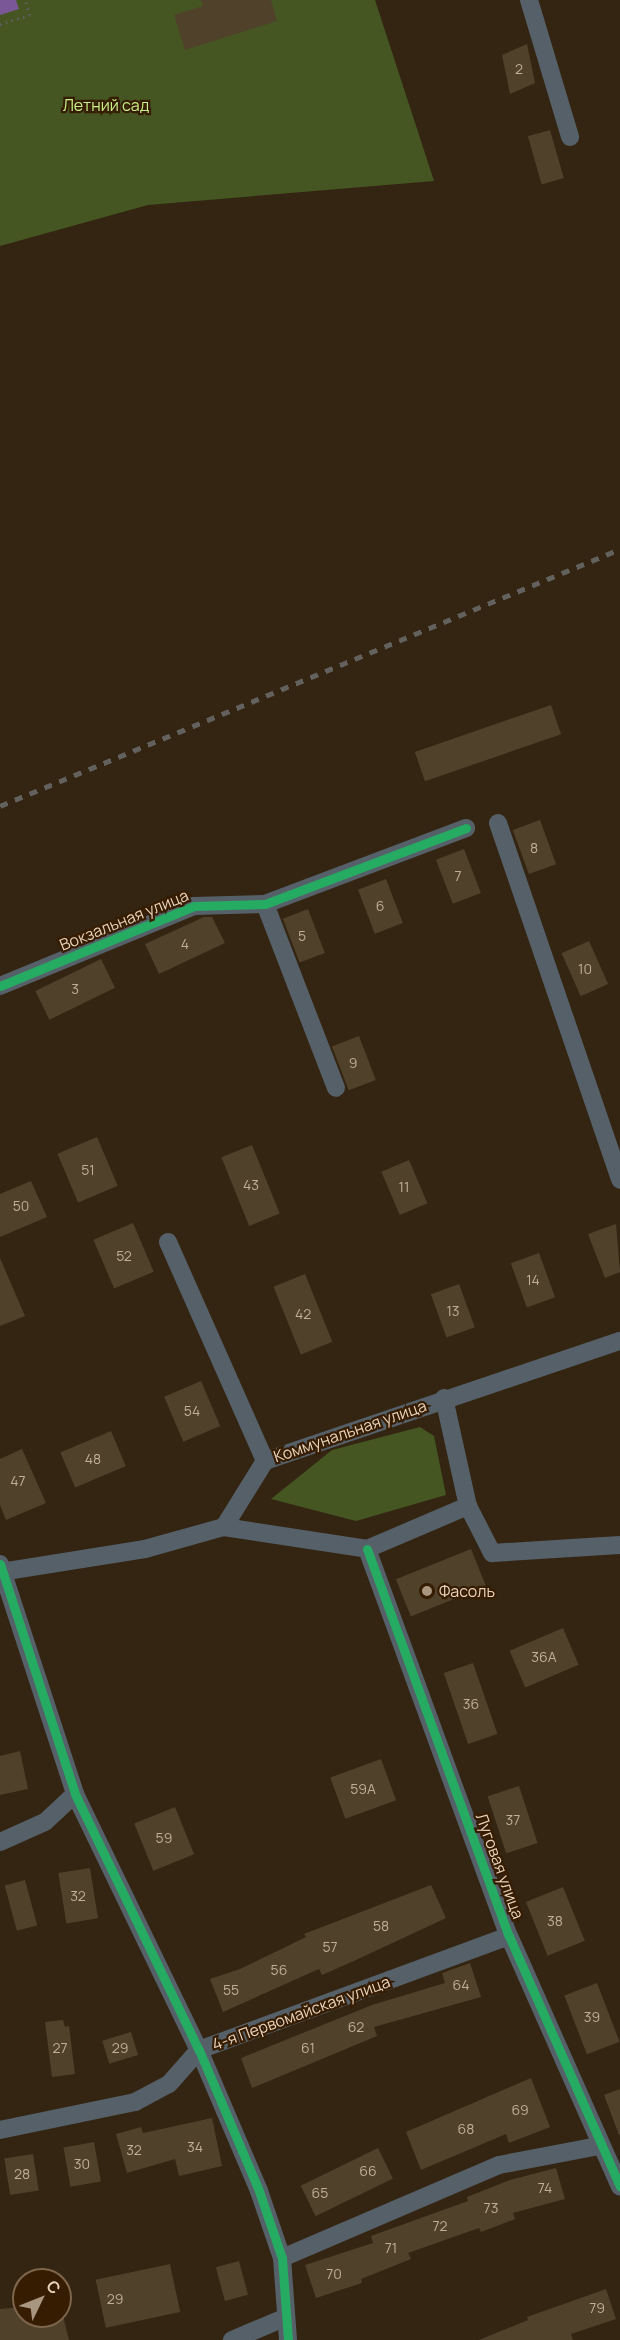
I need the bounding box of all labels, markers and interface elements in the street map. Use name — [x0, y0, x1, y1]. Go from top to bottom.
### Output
house number: 2 — [515, 61, 523, 77]
park label: Летний сад — [63, 95, 149, 115]
house number: 8 — [530, 840, 538, 856]
house number: 7 — [454, 868, 462, 884]
street label: Вокзальная улица — [57, 885, 191, 955]
house number: 6 — [376, 898, 384, 914]
house number: 5 — [298, 928, 306, 944]
house number: 4 — [181, 936, 189, 952]
house number: 10 — [578, 961, 592, 977]
house number: 3 — [71, 981, 79, 997]
house number: 9 — [349, 1055, 357, 1071]
house number: 51 — [81, 1162, 95, 1178]
house number: 43 — [243, 1177, 259, 1193]
house number: 11 — [399, 1179, 409, 1195]
house number: 50 — [13, 1198, 29, 1214]
house number: 52 — [116, 1248, 132, 1264]
house number: 14 — [526, 1272, 540, 1288]
house number: 13 — [446, 1303, 460, 1319]
house number: 42 — [295, 1306, 311, 1322]
street label: Коммунальная улица — [271, 1396, 429, 1466]
house number: 54 — [184, 1403, 200, 1419]
house number: 48 — [85, 1451, 101, 1467]
house number: 47 — [10, 1473, 26, 1489]
place label: Фасоль — [439, 1581, 495, 1601]
marker: Фасоль — [420, 1584, 434, 1598]
house number: 36А — [531, 1649, 557, 1665]
house number: 36 — [463, 1696, 479, 1712]
house number: 59А — [350, 1781, 376, 1797]
street label: Луговая улица — [472, 1811, 528, 1921]
house number: 37 — [506, 1812, 520, 1828]
house number: 59 — [156, 1830, 172, 1846]
house number: 32 — [70, 1888, 86, 1904]
house number: 38 — [547, 1913, 563, 1929]
house number: 58 — [373, 1918, 389, 1934]
house number: 57 — [322, 1939, 338, 1955]
house number: 56 — [271, 1962, 287, 1978]
street label: 4-я Первомайская улица — [209, 1972, 393, 2054]
house number: 64 — [453, 1977, 469, 1993]
house number: 55 — [223, 1982, 239, 1998]
house number: 39 — [584, 2009, 600, 2025]
house number: 62 — [348, 2019, 364, 2035]
house number: 27 — [52, 2040, 68, 2056]
house number: 29 — [112, 2040, 128, 2056]
house number: 61 — [301, 2040, 315, 2056]
house number: 69 — [511, 2102, 529, 2118]
house number: 68 — [458, 2121, 474, 2137]
house number: 34 — [187, 2139, 203, 2155]
house number: 32 — [126, 2142, 142, 2158]
house number: 30 — [74, 2156, 90, 2172]
house number: 66 — [359, 2163, 377, 2179]
house number: 28 — [14, 2166, 30, 2182]
house number: 74 — [538, 2180, 552, 2196]
house number: 65 — [312, 2185, 328, 2201]
house number: 73 — [484, 2200, 498, 2216]
house number: 72 — [432, 2218, 448, 2234]
house number: 71 — [385, 2240, 397, 2256]
house number: 70 — [326, 2266, 342, 2282]
north arrow — [12, 2268, 72, 2328]
text: С — [42, 2275, 66, 2299]
house number: 29 — [107, 2291, 123, 2307]
house number: 79 — [589, 2300, 605, 2316]

